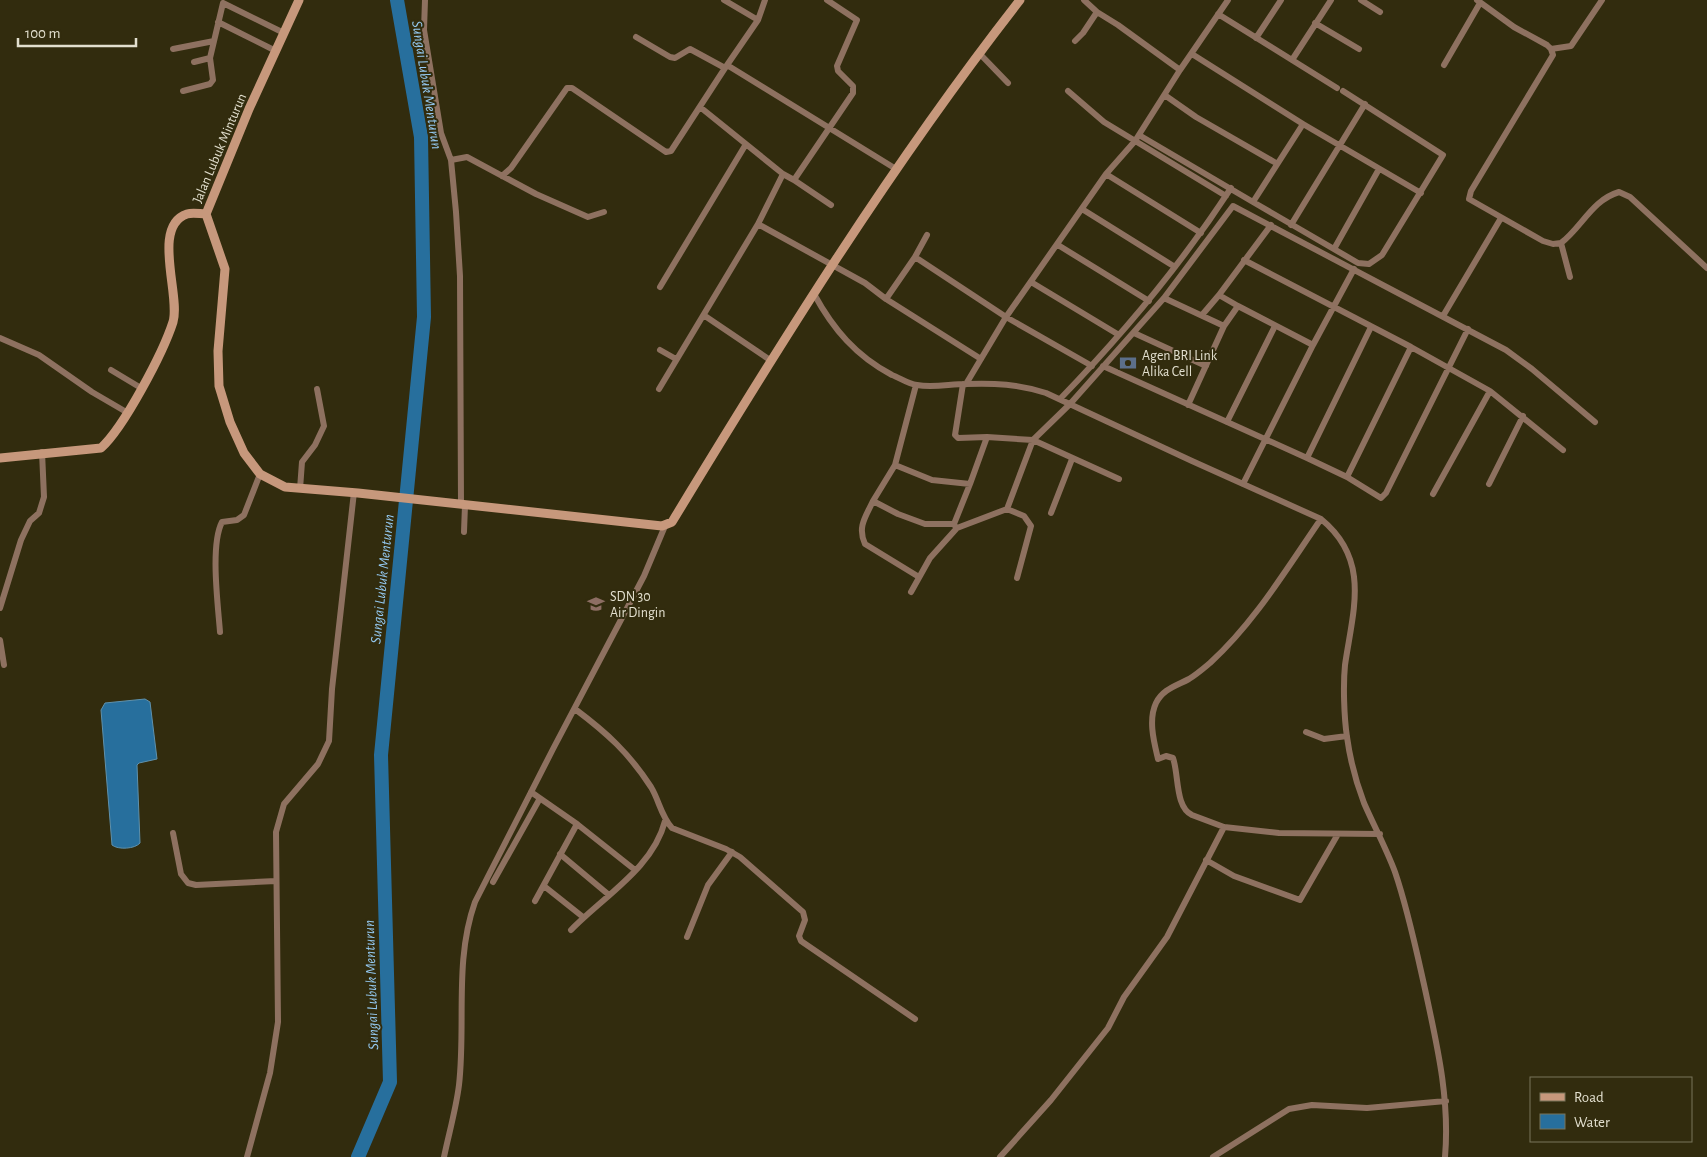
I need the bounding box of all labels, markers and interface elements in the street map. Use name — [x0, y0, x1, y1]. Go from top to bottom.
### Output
scale bar — [18, 15, 135, 47]
water label: Sungai Lubuk Menturun — [409, 20, 444, 150]
text: 100 m — [25, 26, 60, 41]
street label: Jalan Lubuk Minturun — [190, 91, 249, 205]
place label: Agen BRI Link Alika Cell — [1142, 349, 1218, 379]
bank icon: Agen BRI Link Alika Cell — [1118, 353, 1138, 373]
water label: Sungai Lubuk Menturun — [368, 514, 397, 644]
place label: SDN 30 Air Dingin — [610, 590, 665, 620]
school or university icon: SDN 30 Air Dingin — [586, 594, 606, 614]
water label: Sungai Lubuk Menturun — [362, 920, 381, 1050]
legend — [1530, 1077, 1692, 1142]
text: Road — [1574, 1090, 1604, 1105]
text: Water — [1574, 1115, 1610, 1130]

